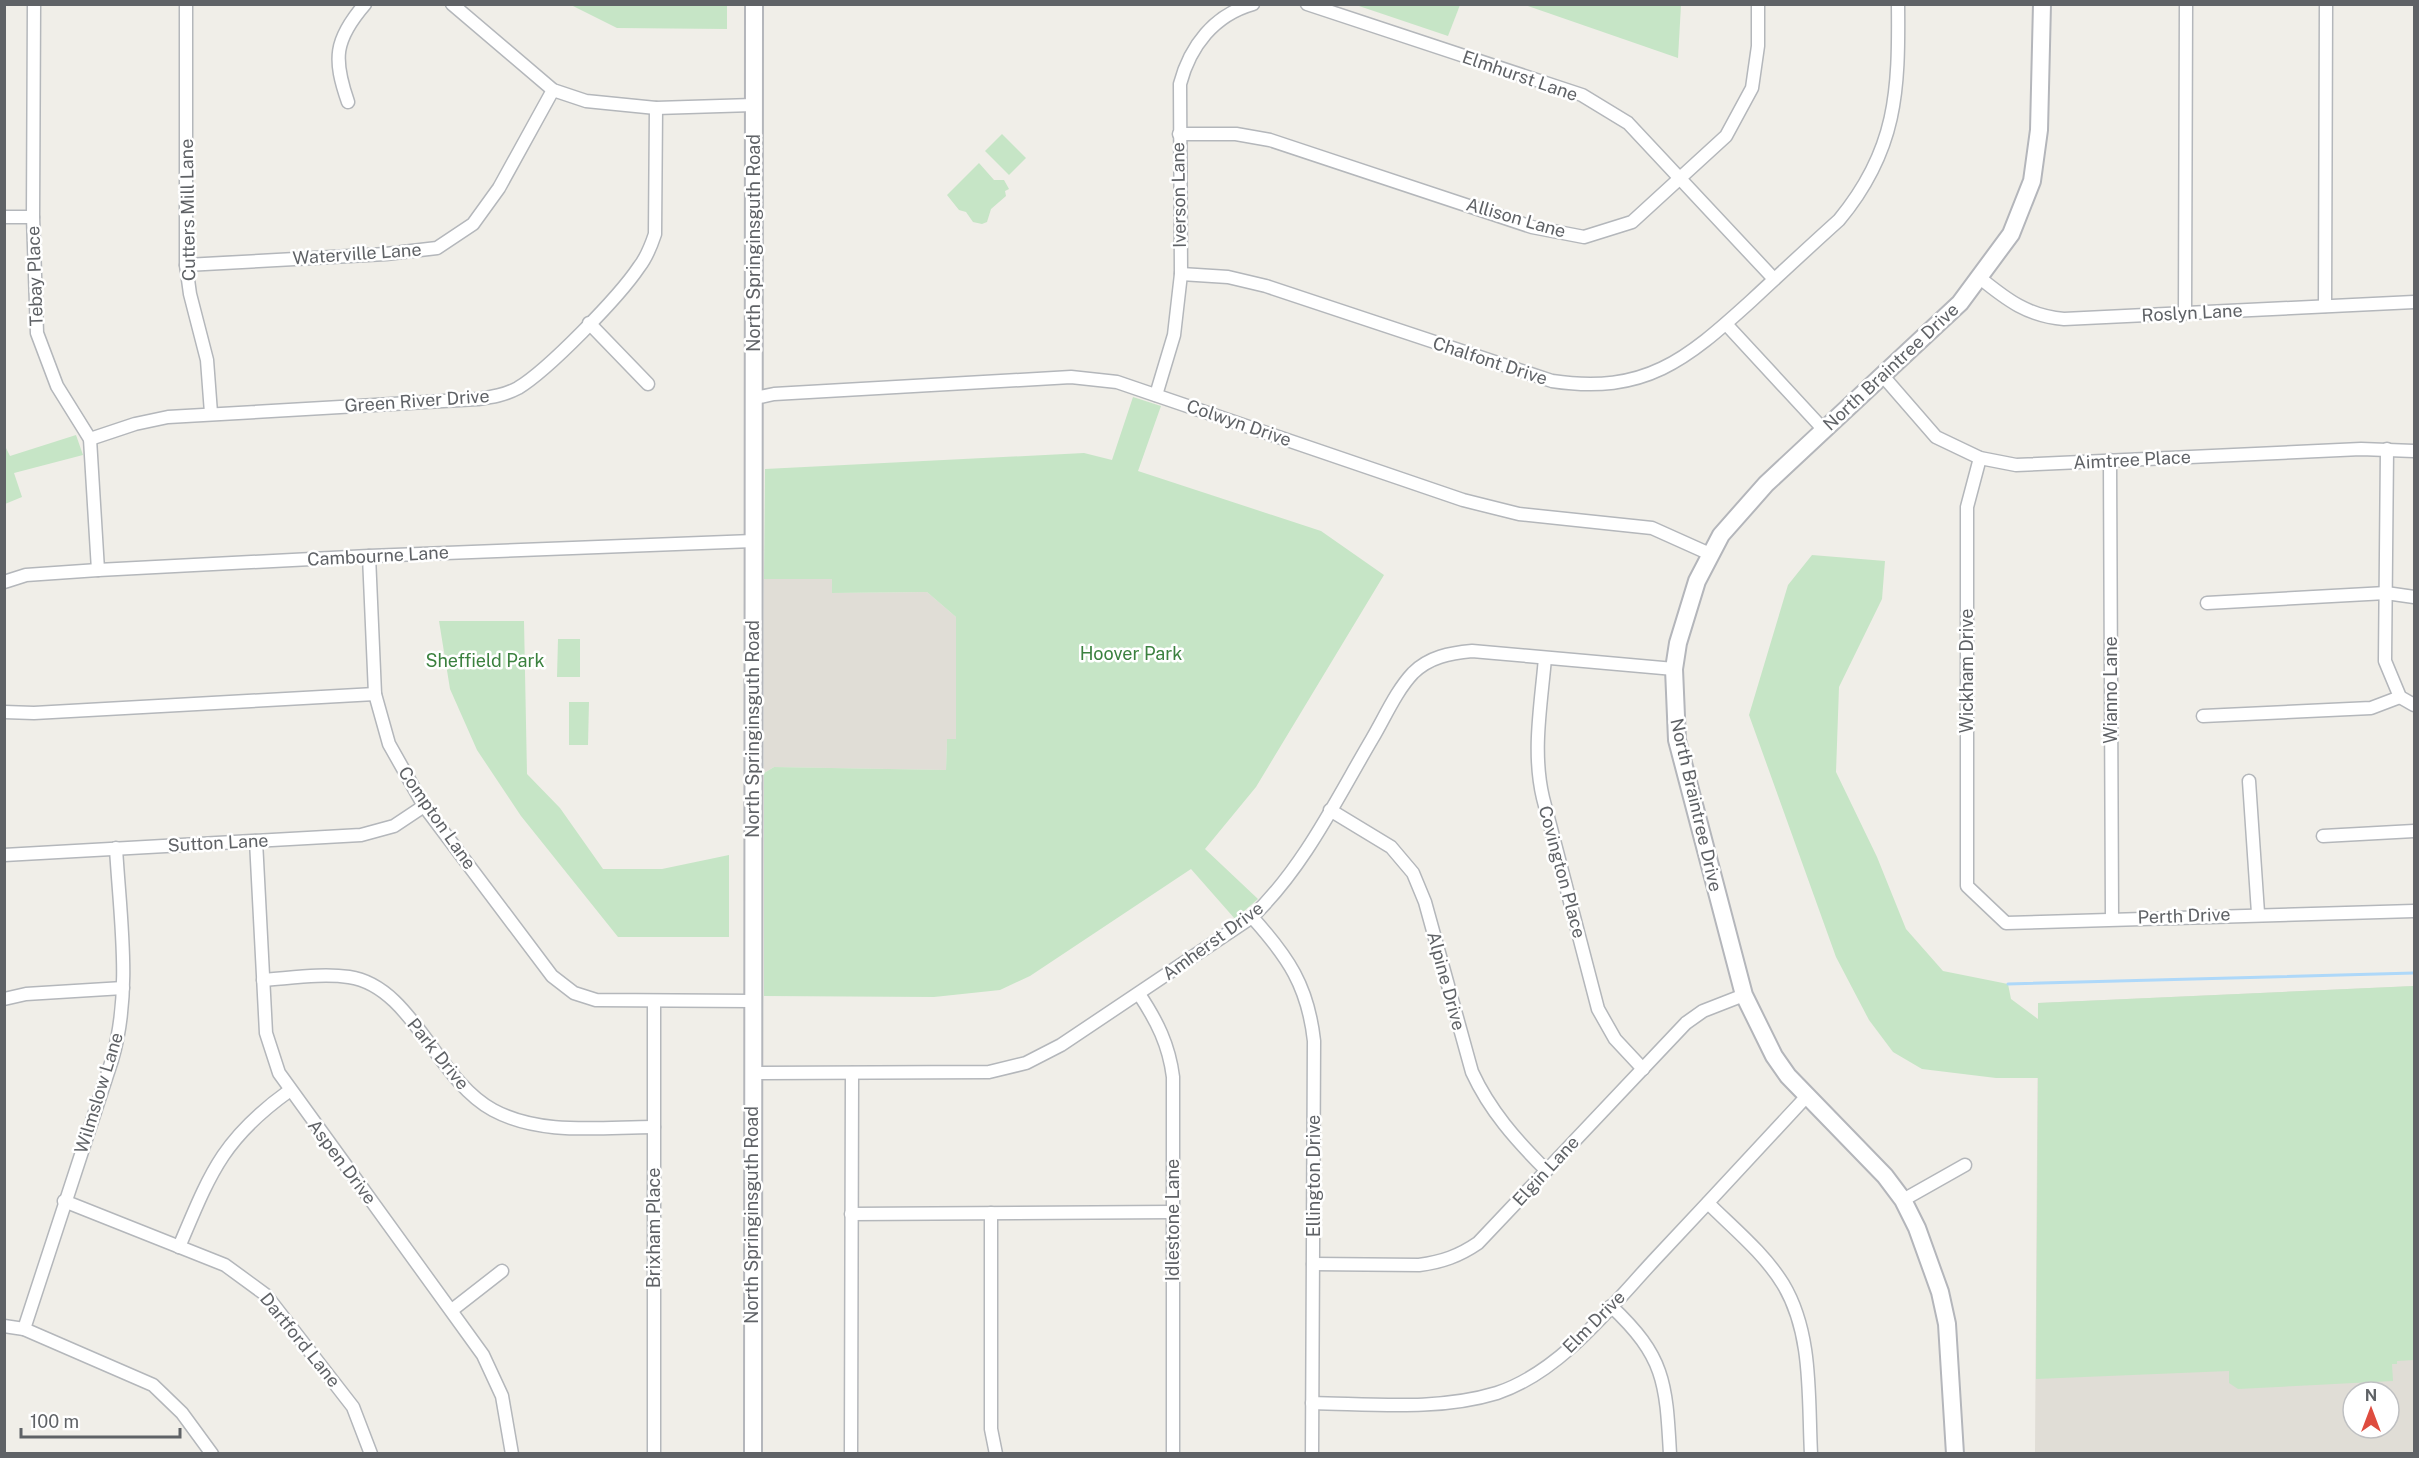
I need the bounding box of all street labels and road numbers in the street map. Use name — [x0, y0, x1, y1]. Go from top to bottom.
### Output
street label: Elmhurst Lane — [1460, 46, 1581, 105]
street label: North Springinsguth Road — [743, 134, 764, 352]
street label: Cutters Mill Lane — [176, 139, 199, 281]
street label: Iverson Lane — [1167, 142, 1190, 248]
street label: Allison Lane — [1464, 193, 1568, 242]
street label: Tebay Place — [22, 225, 47, 327]
street label: Waterville Lane — [292, 239, 422, 268]
street label: North Braintree Drive — [1819, 299, 1963, 435]
street label: Roslyn Lane — [2141, 299, 2243, 326]
street label: Chalfont Drive — [1430, 332, 1550, 389]
street label: Green River Drive — [344, 385, 490, 416]
street label: Colwyn Drive — [1184, 395, 1294, 450]
street label: Aimtree Place — [2073, 446, 2191, 473]
street label: Cambourne Lane — [307, 541, 449, 570]
street label: Wickham Drive — [1956, 609, 1977, 733]
street label: North Springinsguth Road — [742, 620, 763, 838]
street label: Wianno Lane — [2100, 636, 2121, 744]
street label: North Braintree Drive — [1666, 716, 1727, 894]
street label: Compton Lane — [394, 762, 481, 873]
street label: Covington Place — [1535, 803, 1590, 940]
street label: Sutton Lane — [167, 829, 269, 856]
street label: Amherst Drive — [1158, 897, 1267, 984]
street label: Perth Drive — [2137, 903, 2231, 928]
street label: Alpine Drive — [1423, 929, 1470, 1033]
street label: Park Drive — [403, 1014, 474, 1094]
street label: Wilmslow Lane — [70, 1030, 127, 1156]
street label: North Springinsguth Road — [741, 1106, 762, 1324]
street label: Aspen Drive — [304, 1115, 381, 1208]
street label: Ellington Drive — [1303, 1115, 1324, 1237]
street label: Elgin Lane — [1508, 1131, 1583, 1210]
street label: Idlestone Lane — [1162, 1159, 1183, 1281]
street label: Brixham Place — [643, 1168, 664, 1288]
street label: Elm Drive — [1558, 1286, 1629, 1357]
street label: Dartford Lane — [256, 1288, 345, 1391]

